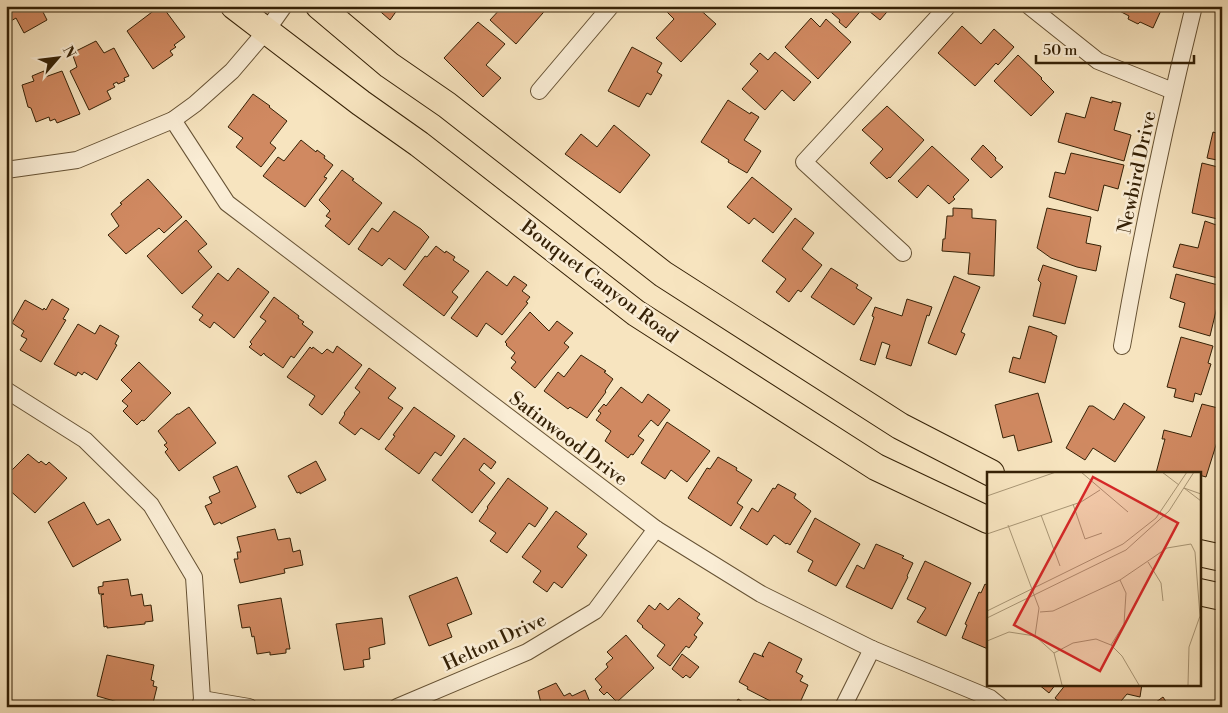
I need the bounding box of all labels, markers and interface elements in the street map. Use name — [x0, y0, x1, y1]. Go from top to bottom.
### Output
north arrow — [32, 32, 82, 82]
scale bar — [1036, 32, 1193, 64]
text: 50 m — [1043, 41, 1077, 60]
text: N — [58, 43, 79, 61]
street label: Newbird Drive — [1112, 109, 1162, 236]
street label: Bouquet Canyon Road — [515, 214, 683, 349]
street label: Satinwood Drive — [504, 386, 632, 491]
inset map — [987, 472, 1200, 686]
street label: Helton Drive — [439, 608, 550, 676]

